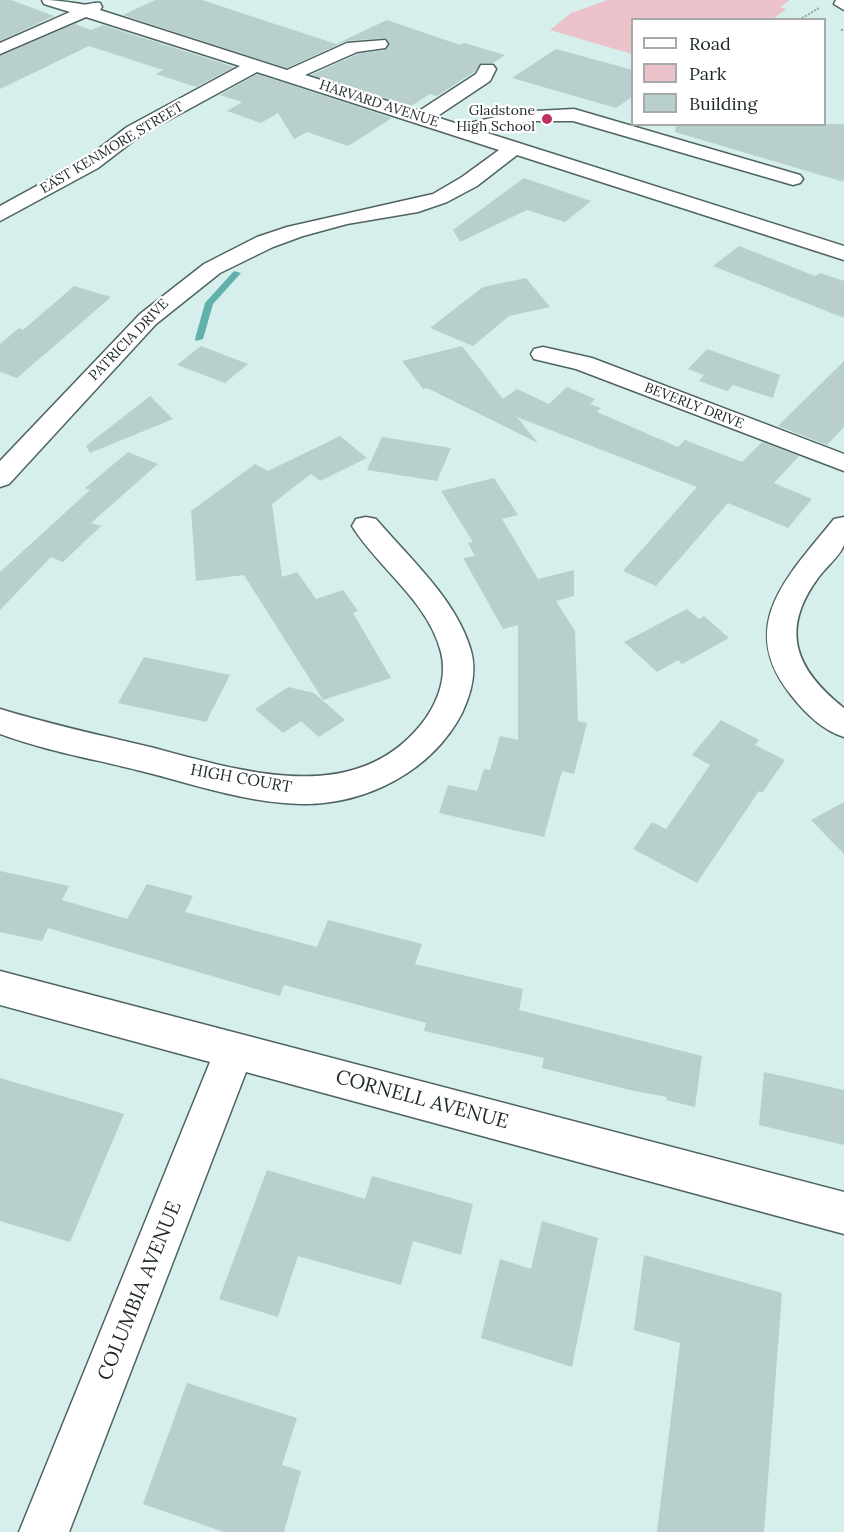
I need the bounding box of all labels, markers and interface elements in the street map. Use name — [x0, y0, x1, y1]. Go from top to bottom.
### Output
legend — [631, 18, 826, 126]
text: Road — [689, 32, 731, 55]
text: Park — [689, 62, 726, 85]
street label: HARVARD AVENUE — [317, 77, 441, 131]
text: Building — [689, 92, 757, 115]
street label: EAST KENMORE STREET — [37, 99, 187, 197]
place label: Gladstone High School — [456, 103, 535, 136]
marker: Gladstone High School — [540, 112, 554, 126]
street label: PATRICIA DRIVE — [86, 296, 172, 384]
street label: BEVERLY DRIVE — [642, 379, 746, 433]
street label: HIGH COURT — [189, 761, 293, 797]
street label: CORNELL AVENUE — [333, 1065, 511, 1135]
street label: COLUMBIA AVENUE — [93, 1198, 187, 1384]

